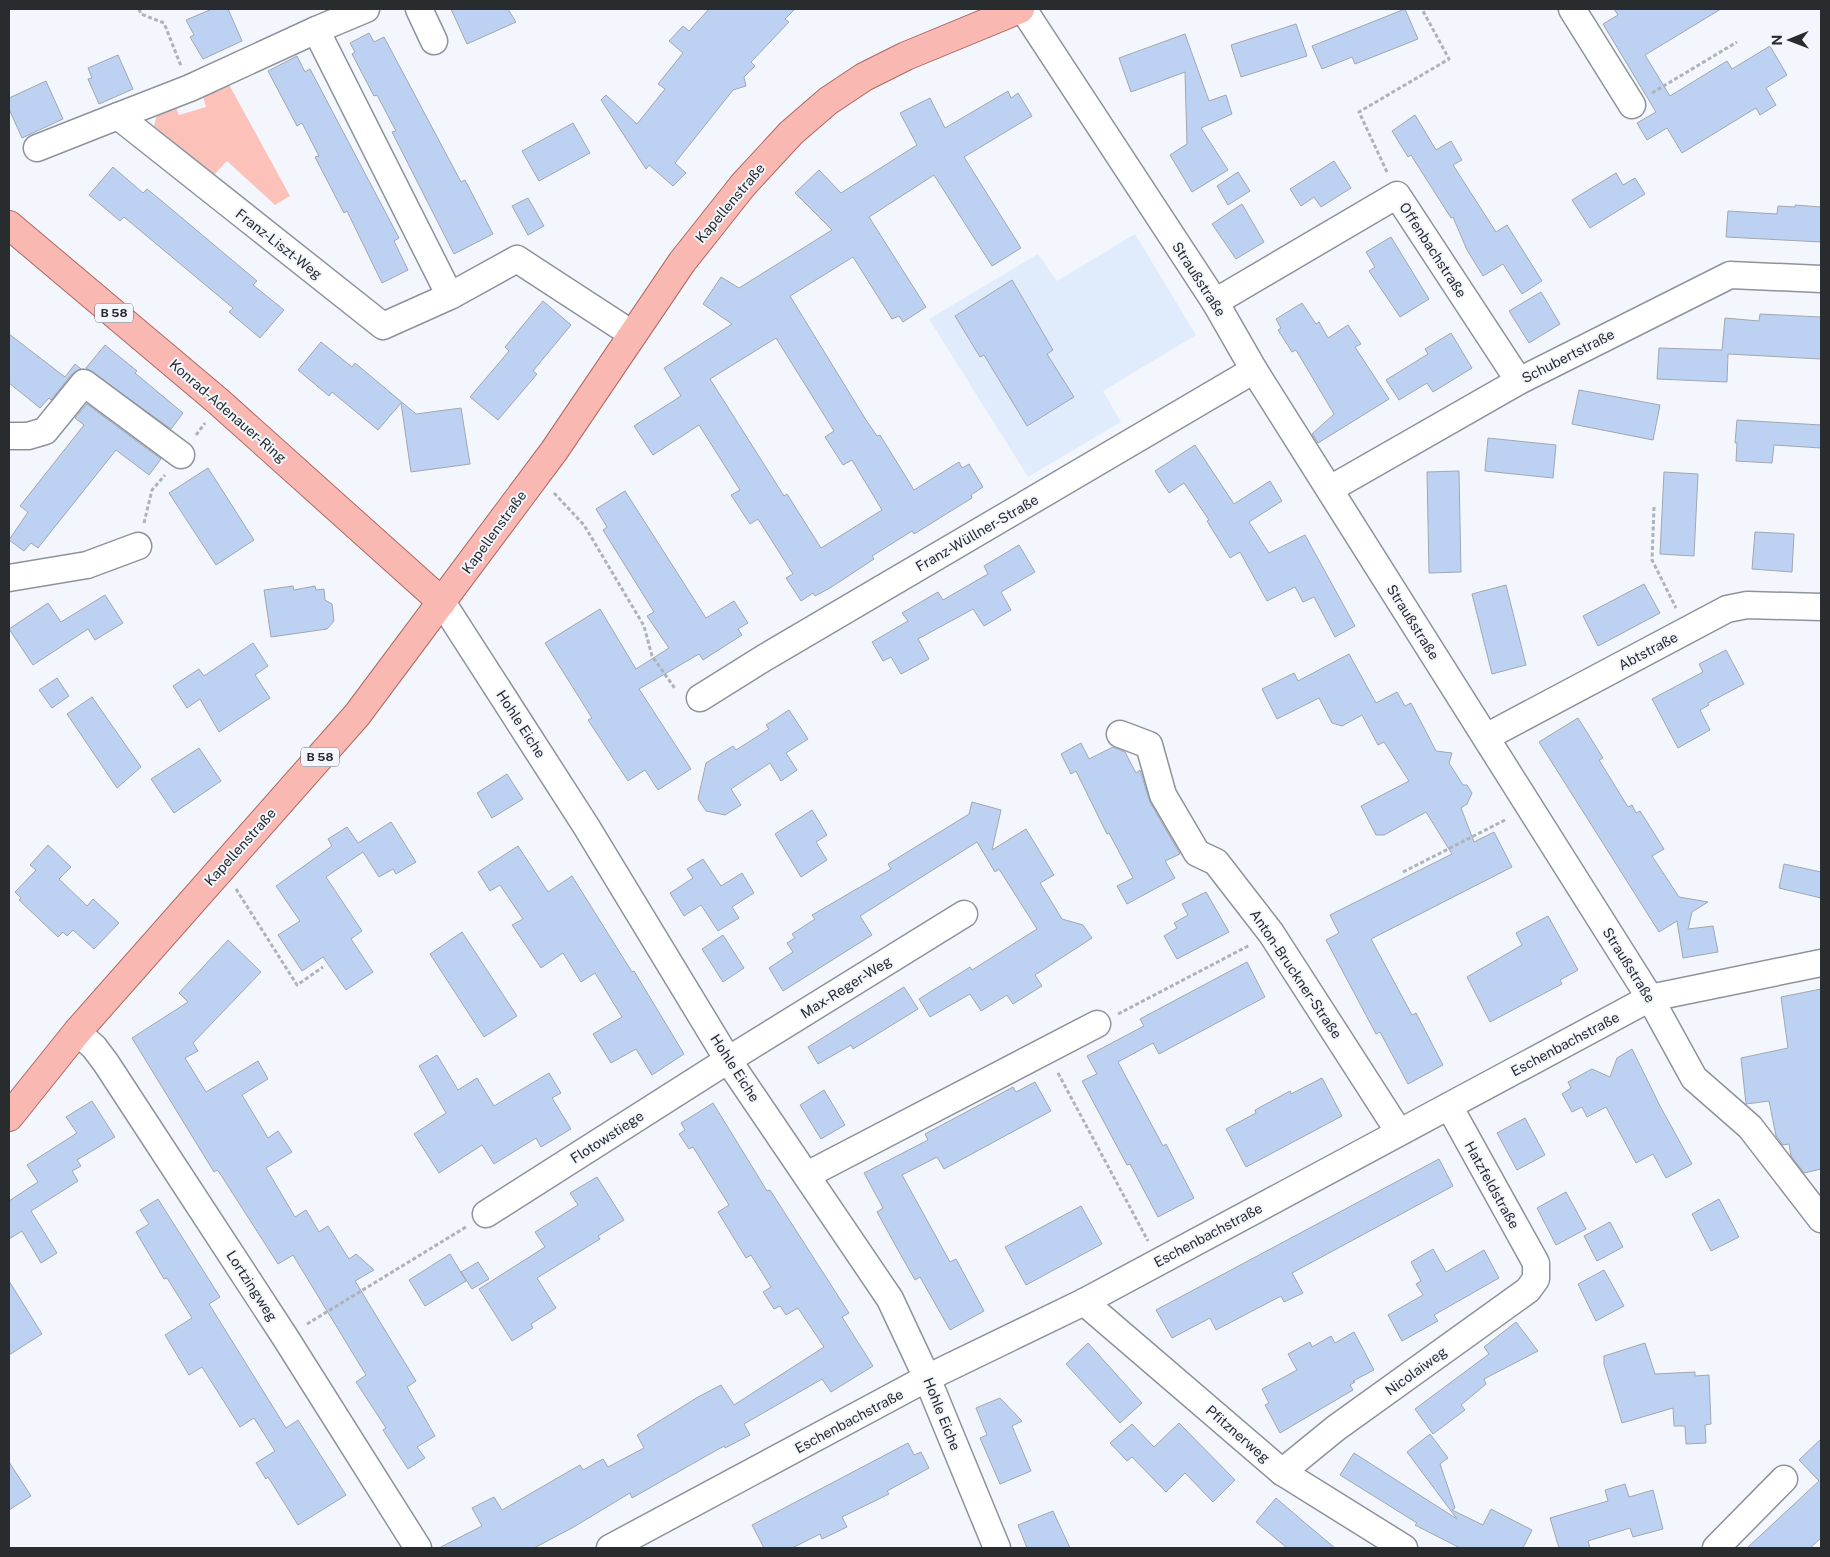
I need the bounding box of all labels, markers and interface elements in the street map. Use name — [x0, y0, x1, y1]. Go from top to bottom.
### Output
north arrow — [1765, 15, 1815, 65]
text: N — [1769, 35, 1785, 46]
street label: Kapellenstraße — [692, 160, 768, 246]
street label: Offenbachstraße — [1396, 200, 1470, 301]
street label: Franz-Liszt-Weg — [233, 205, 325, 283]
street label: Straußstraße — [1169, 239, 1229, 319]
road number: B 58 — [95, 304, 133, 322]
street label: Schubertstraße — [1519, 326, 1617, 386]
street label: Konrad-Adenauer-Ring — [166, 356, 290, 466]
street label: Kapellenstraße — [458, 487, 530, 577]
street label: Franz-Wüllner-Straße — [913, 491, 1041, 575]
street label: Straußstraße — [1384, 582, 1442, 663]
street label: Abtstraße — [1616, 629, 1680, 673]
street label: Hohle Eiche — [493, 687, 549, 761]
road number: B 58 — [301, 748, 339, 766]
street label: Kapellenstraße — [201, 805, 279, 889]
street label: Anton-Bruckner-Straße — [1247, 906, 1345, 1042]
street label: Straußstraße — [1600, 925, 1658, 1006]
street label: Max-Reger-Weg — [798, 952, 895, 1021]
street label: Eschenbachstraße — [1508, 1009, 1622, 1079]
street label: Hohle Eiche — [707, 1031, 763, 1105]
street label: Flotowstiege — [568, 1107, 647, 1167]
street label: Hatzfeldstraße — [1461, 1139, 1523, 1232]
street label: Eschenbachstraße — [1151, 1200, 1265, 1270]
street label: Lortzingweg — [223, 1248, 281, 1325]
street label: Nicolaiweg — [1382, 1343, 1450, 1399]
street label: Hohle Eiche — [920, 1375, 964, 1453]
street label: Eschenbachstraße — [792, 1386, 906, 1456]
street label: Pfitznerweg — [1203, 1402, 1273, 1466]

